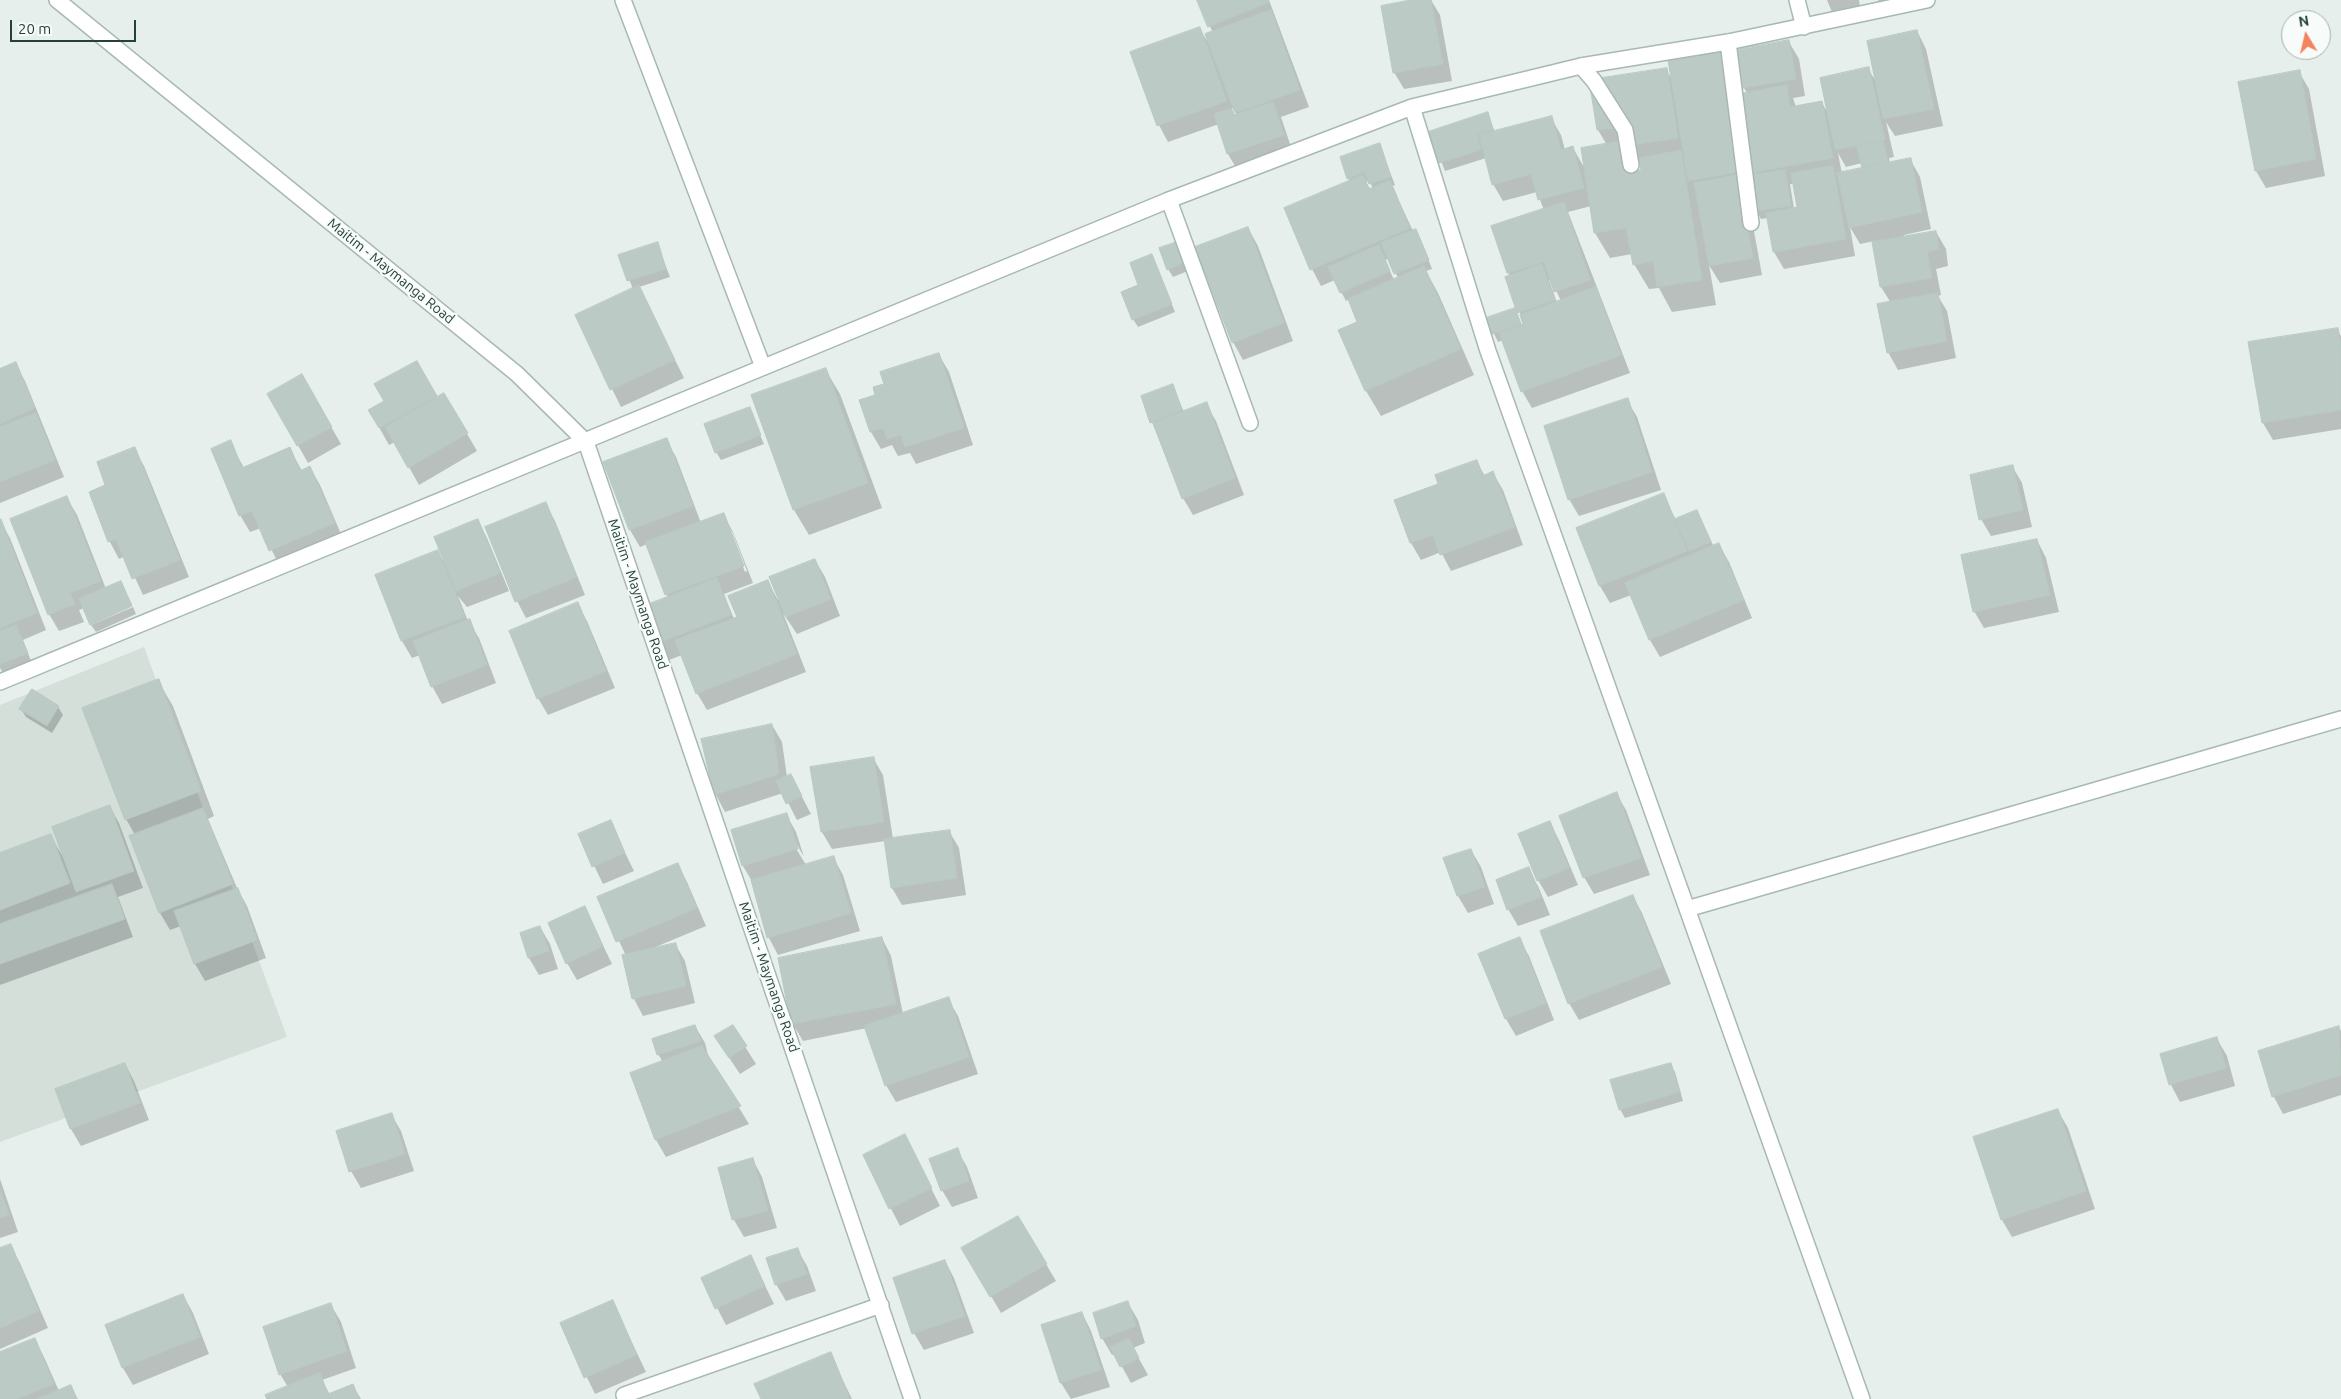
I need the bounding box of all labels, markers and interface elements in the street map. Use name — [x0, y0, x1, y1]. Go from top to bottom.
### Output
scale bar — [12, 10, 139, 42]
north arrow — [2281, 10, 2331, 60]
text: N — [2297, 12, 2310, 30]
text: 20 m — [18, 20, 51, 37]
street label: Maitim - Maymanga Road — [324, 215, 458, 327]
street label: Maitim - Maymanga Road — [604, 516, 672, 672]
street label: Maitim - Maymanga Road — [735, 899, 803, 1055]

